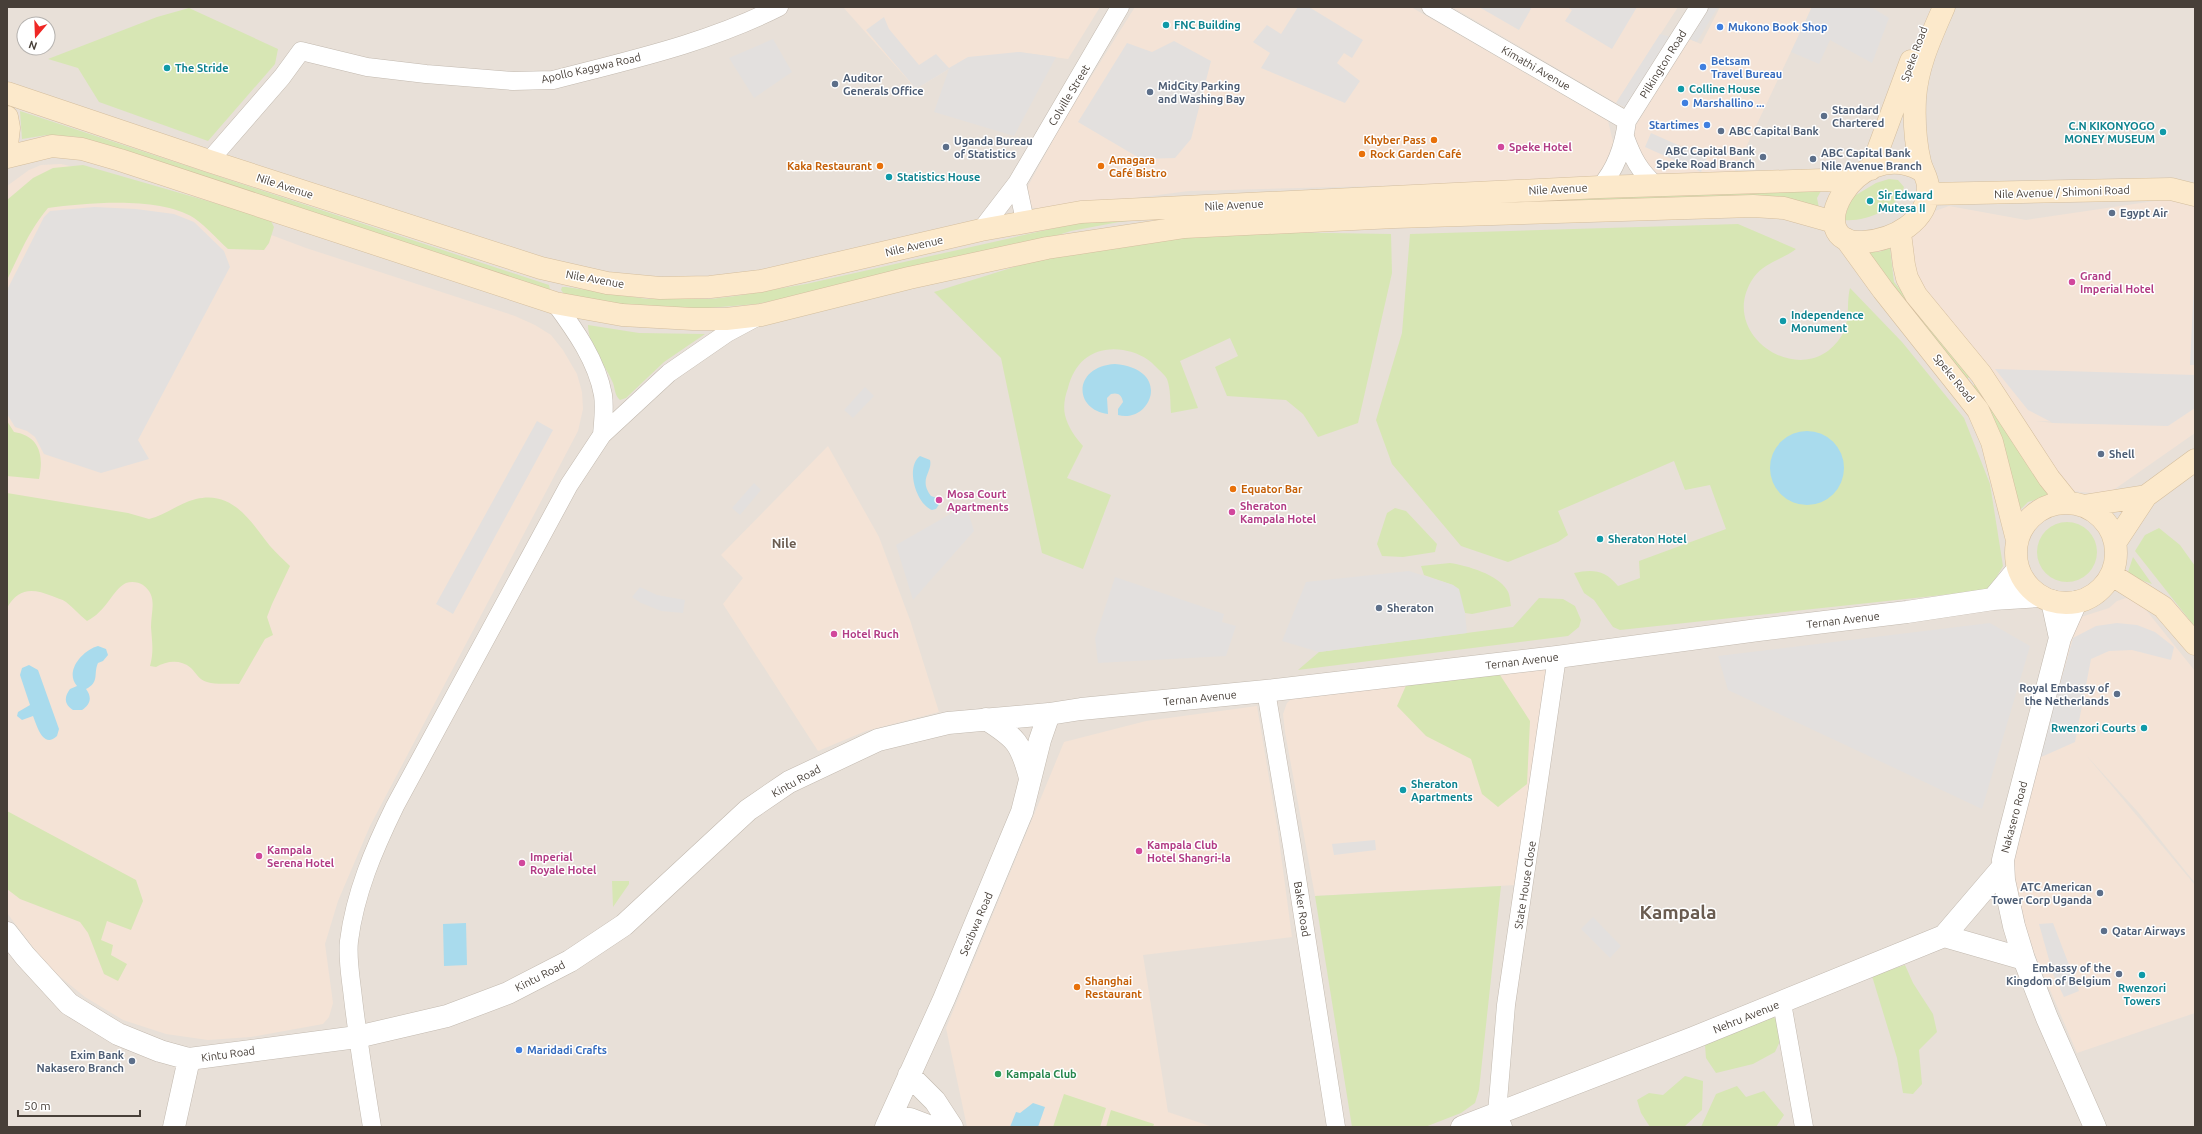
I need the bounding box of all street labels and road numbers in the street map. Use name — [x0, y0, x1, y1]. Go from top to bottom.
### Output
street label: Speke Road — [1899, 25, 1929, 83]
street label: Pilkington Road — [1637, 28, 1689, 100]
street label: Kimathi Avenue — [1499, 43, 1573, 93]
street label: Apollo Kaggwa Road — [540, 51, 642, 85]
street label: Colville Street — [1046, 62, 1092, 128]
street label: Nile Avenue — [255, 171, 315, 201]
street label: Nile Avenue — [1528, 181, 1588, 197]
street label: Nile Avenue / Shimoni Road — [1994, 184, 2130, 200]
street label: Nile Avenue — [1204, 197, 1264, 213]
street label: Nile Avenue — [884, 234, 944, 258]
street label: Nile Avenue — [565, 268, 625, 290]
street label: Speke Road — [1931, 352, 1977, 404]
street label: Ternan Avenue — [1806, 610, 1880, 630]
street label: Ternan Avenue — [1485, 651, 1559, 671]
street label: Ternan Avenue — [1163, 688, 1237, 708]
street label: Kintu Road — [769, 763, 823, 799]
street label: Nakasero Road — [1999, 780, 2029, 854]
street label: State House Close — [1512, 840, 1538, 930]
street label: Baker Road — [1292, 880, 1312, 938]
street label: Sezibwa Road — [957, 890, 995, 958]
street label: Kintu Road — [513, 958, 567, 994]
street label: Nehru Avenue — [1711, 998, 1781, 1036]
street label: Kintu Road — [200, 1044, 256, 1064]

